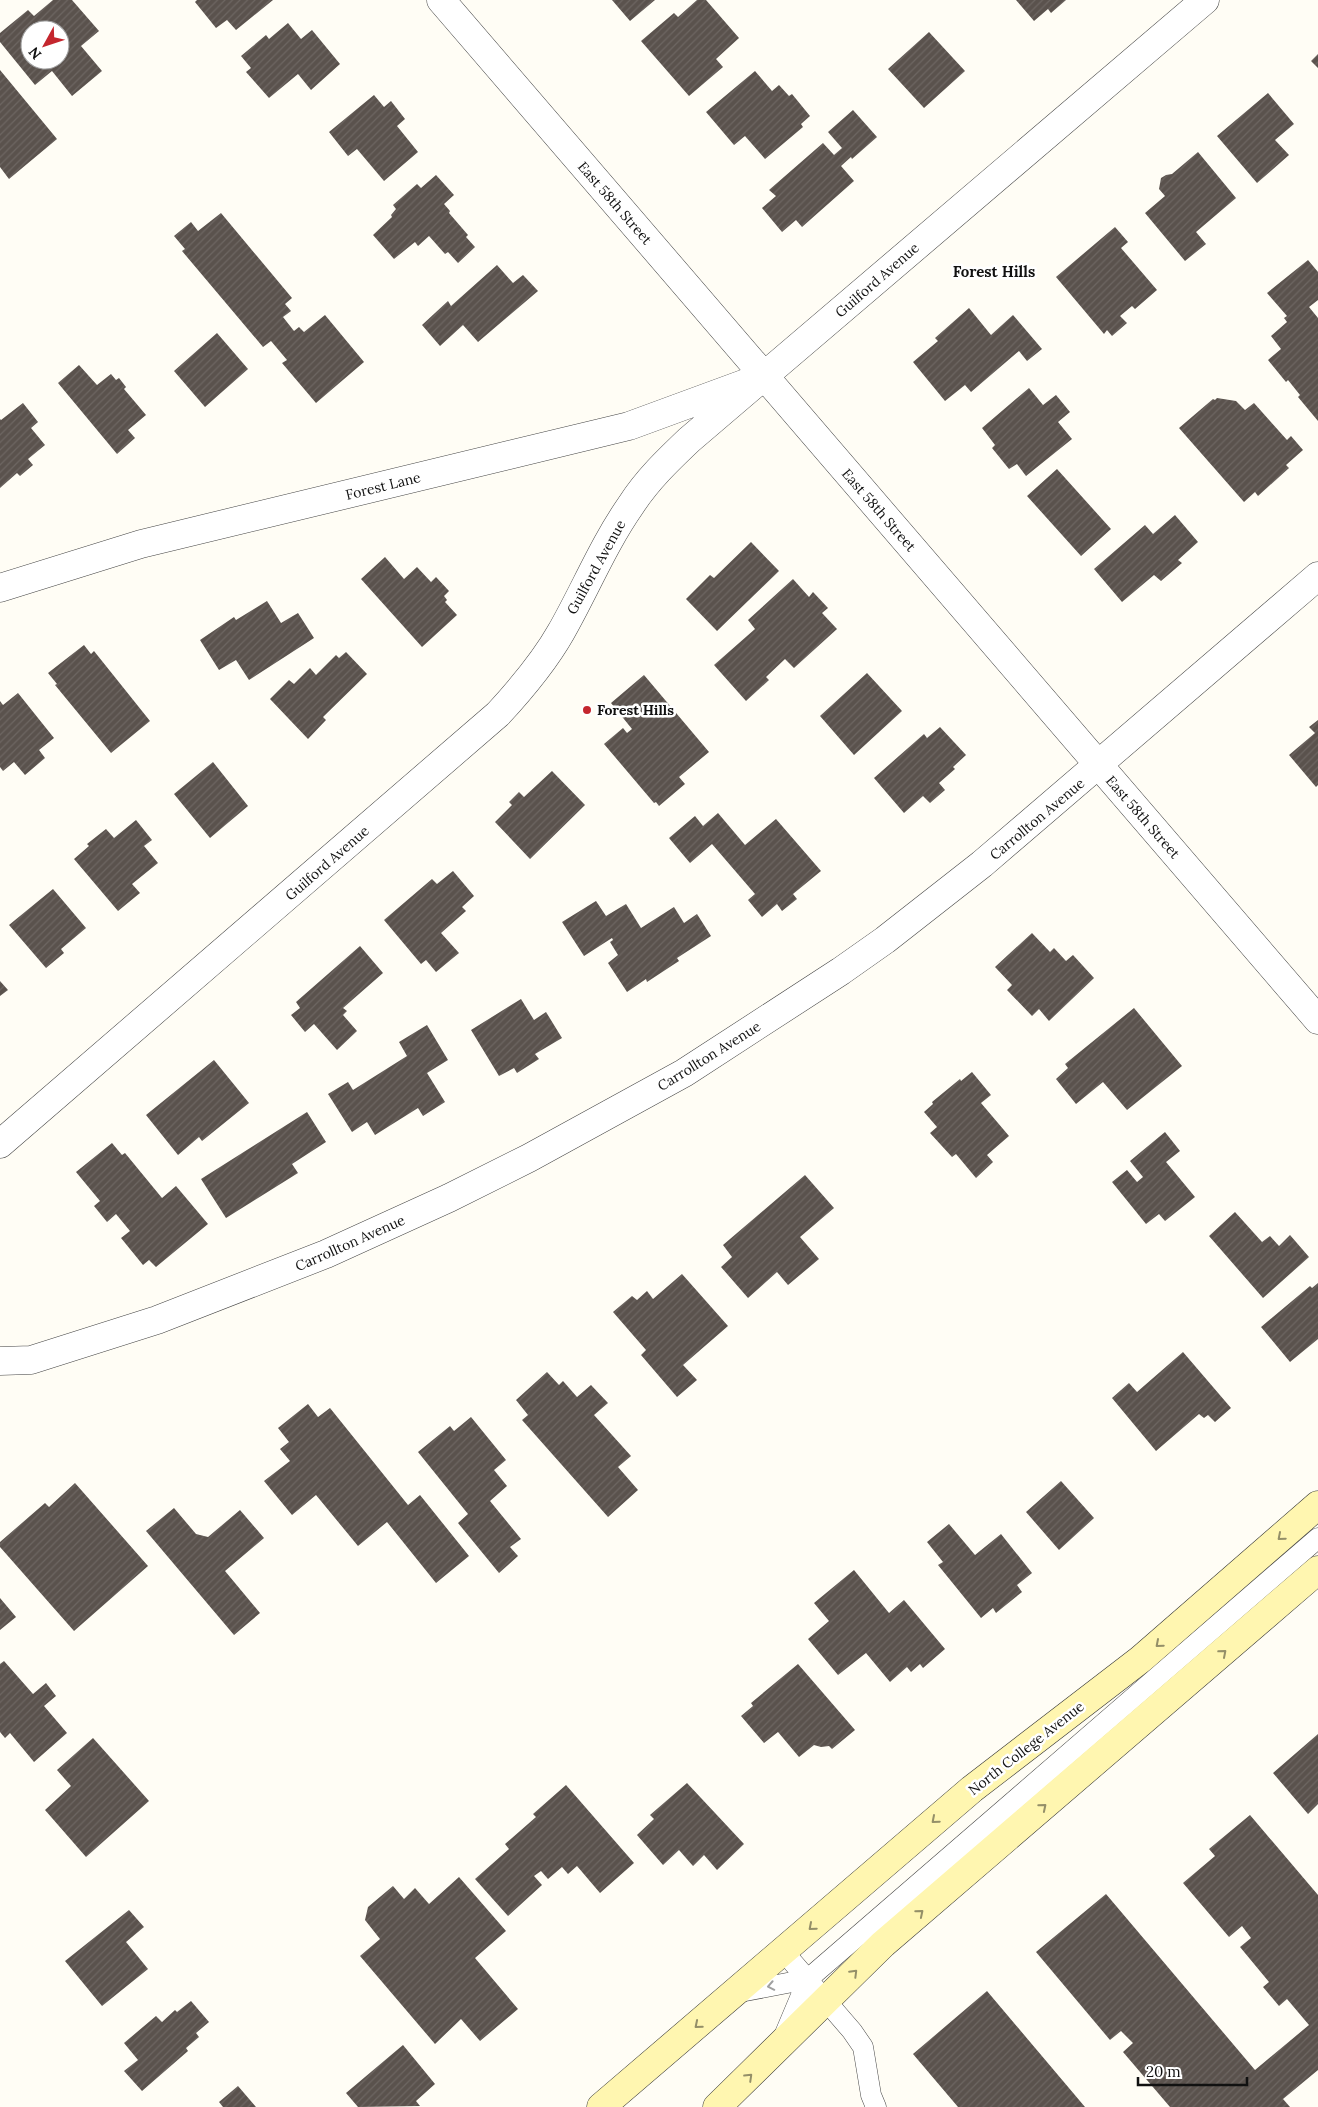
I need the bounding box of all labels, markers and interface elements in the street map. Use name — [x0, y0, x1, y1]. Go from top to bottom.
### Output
north arrow — [20, 20, 70, 70]
text: N — [25, 43, 45, 63]
street label: East 58th Street — [574, 158, 656, 249]
street label: Guilford Avenue — [831, 238, 923, 321]
district label: Forest Hills — [953, 262, 1035, 281]
street label: East 58th Street — [838, 465, 920, 556]
street label: Forest Lane — [344, 468, 423, 504]
street label: Guilford Avenue — [563, 516, 630, 617]
place label: Forest Hills — [597, 701, 674, 719]
marker: Forest Hills — [581, 704, 593, 716]
street label: East 58th Street — [1102, 772, 1184, 863]
street label: Carrollton Avenue — [986, 774, 1088, 864]
street label: Guilford Avenue — [281, 821, 373, 904]
street label: Carrollton Avenue — [654, 1017, 764, 1095]
street label: Carrollton Avenue — [292, 1211, 408, 1275]
one-way arrow — [1278, 1531, 1287, 1540]
one-way arrow — [1155, 1638, 1164, 1647]
one-way arrow — [1217, 1650, 1226, 1659]
street label: North College Avenue — [965, 1697, 1088, 1799]
one-way arrow — [1038, 1804, 1047, 1813]
one-way arrow — [932, 1815, 941, 1824]
one-way arrow — [914, 1909, 923, 1918]
one-way arrow — [809, 1921, 818, 1930]
one-way arrow — [848, 1970, 857, 1979]
one-way arrow — [767, 1981, 776, 1991]
one-way arrow — [695, 2019, 704, 2028]
scale bar — [1138, 2054, 1247, 2086]
text: 20 m — [1146, 2062, 1181, 2081]
one-way arrow — [743, 2074, 752, 2083]

